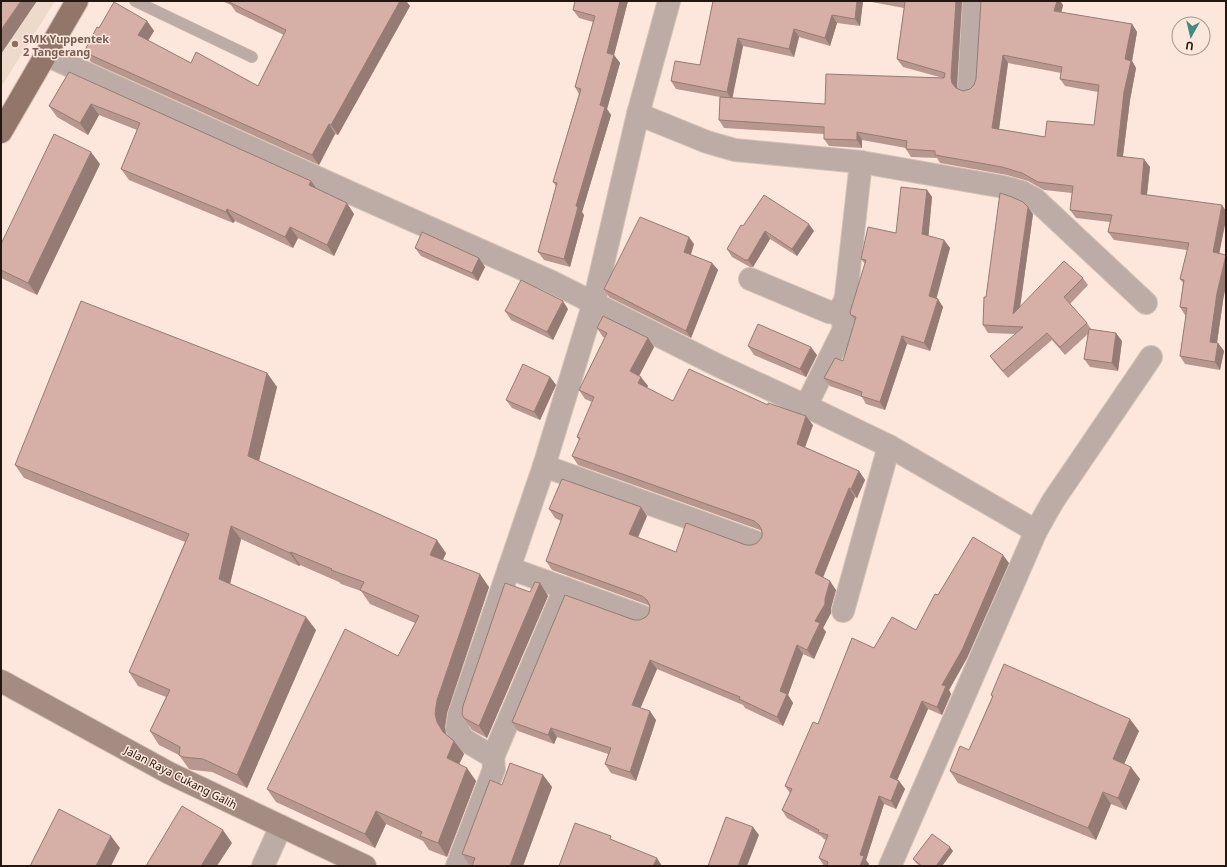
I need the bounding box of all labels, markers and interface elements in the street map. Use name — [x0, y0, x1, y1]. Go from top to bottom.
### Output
north arrow — [1171, 16, 1211, 56]
place label: SMK Yuppentek 2 Tangerang — [23, 31, 109, 59]
text: U — [1184, 38, 1195, 54]
marker: SMK Yuppentek 2 Tangerang — [10, 39, 20, 49]
street label: Jalan Raya Cukang Galih — [121, 742, 240, 812]

